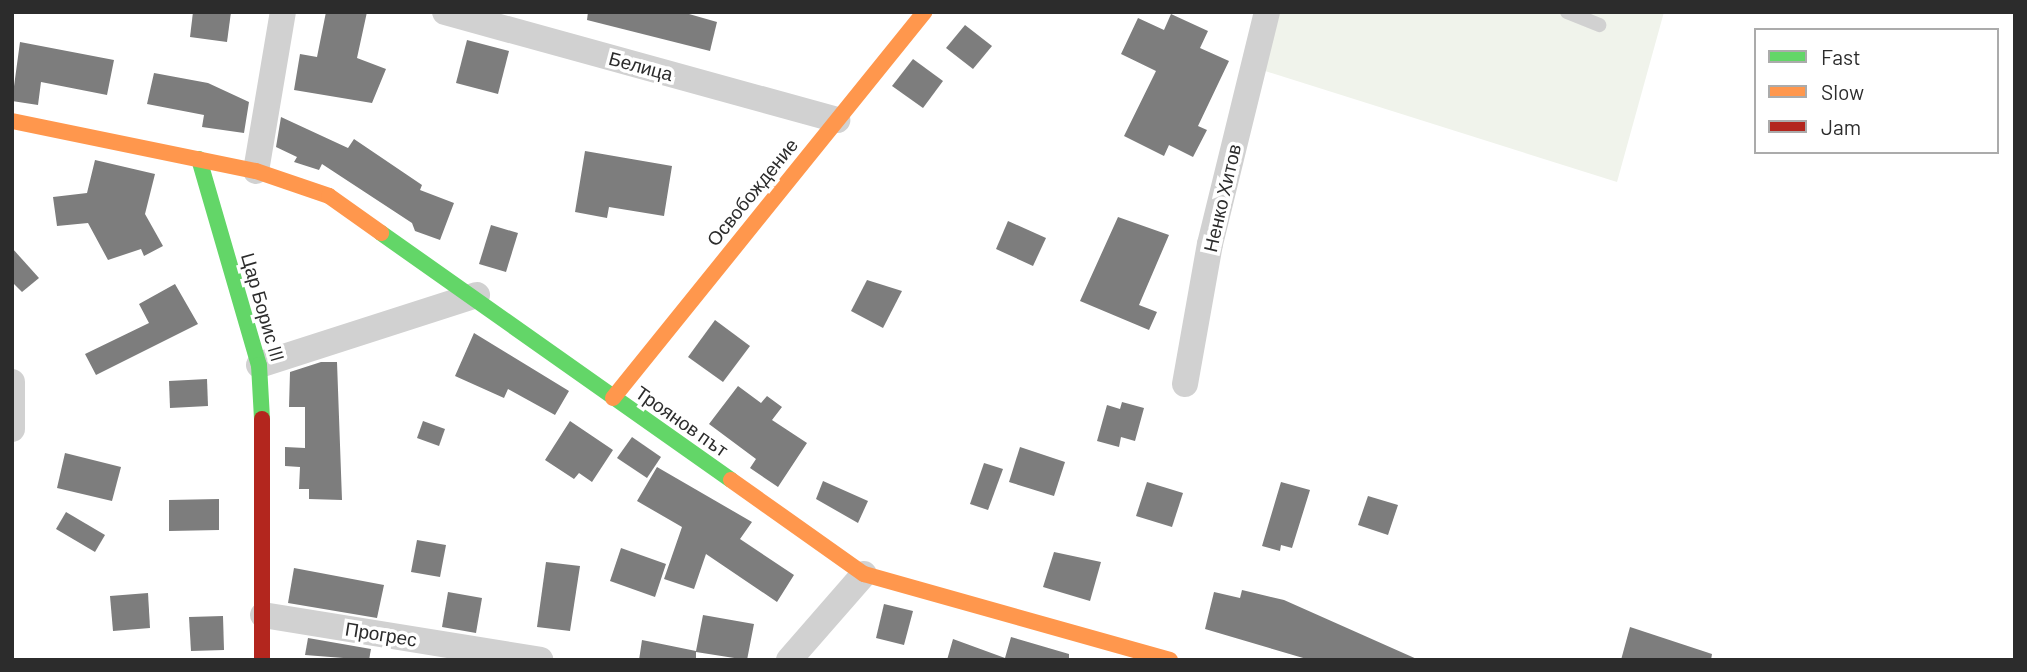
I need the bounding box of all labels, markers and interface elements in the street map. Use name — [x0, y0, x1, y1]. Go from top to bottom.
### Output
legend — [1754, 28, 1999, 154]
text: Fast — [1821, 44, 1861, 69]
street label: Белица — [606, 47, 676, 85]
text: Slow — [1821, 79, 1864, 104]
text: Jam — [1821, 114, 1861, 139]
street label: Освобождение — [702, 134, 802, 250]
street label: Ненко Хитов — [1199, 142, 1245, 254]
street label: Цар Борис III — [237, 250, 289, 364]
street label: Троянов път — [631, 381, 733, 461]
street label: Прогрес — [343, 617, 419, 651]

